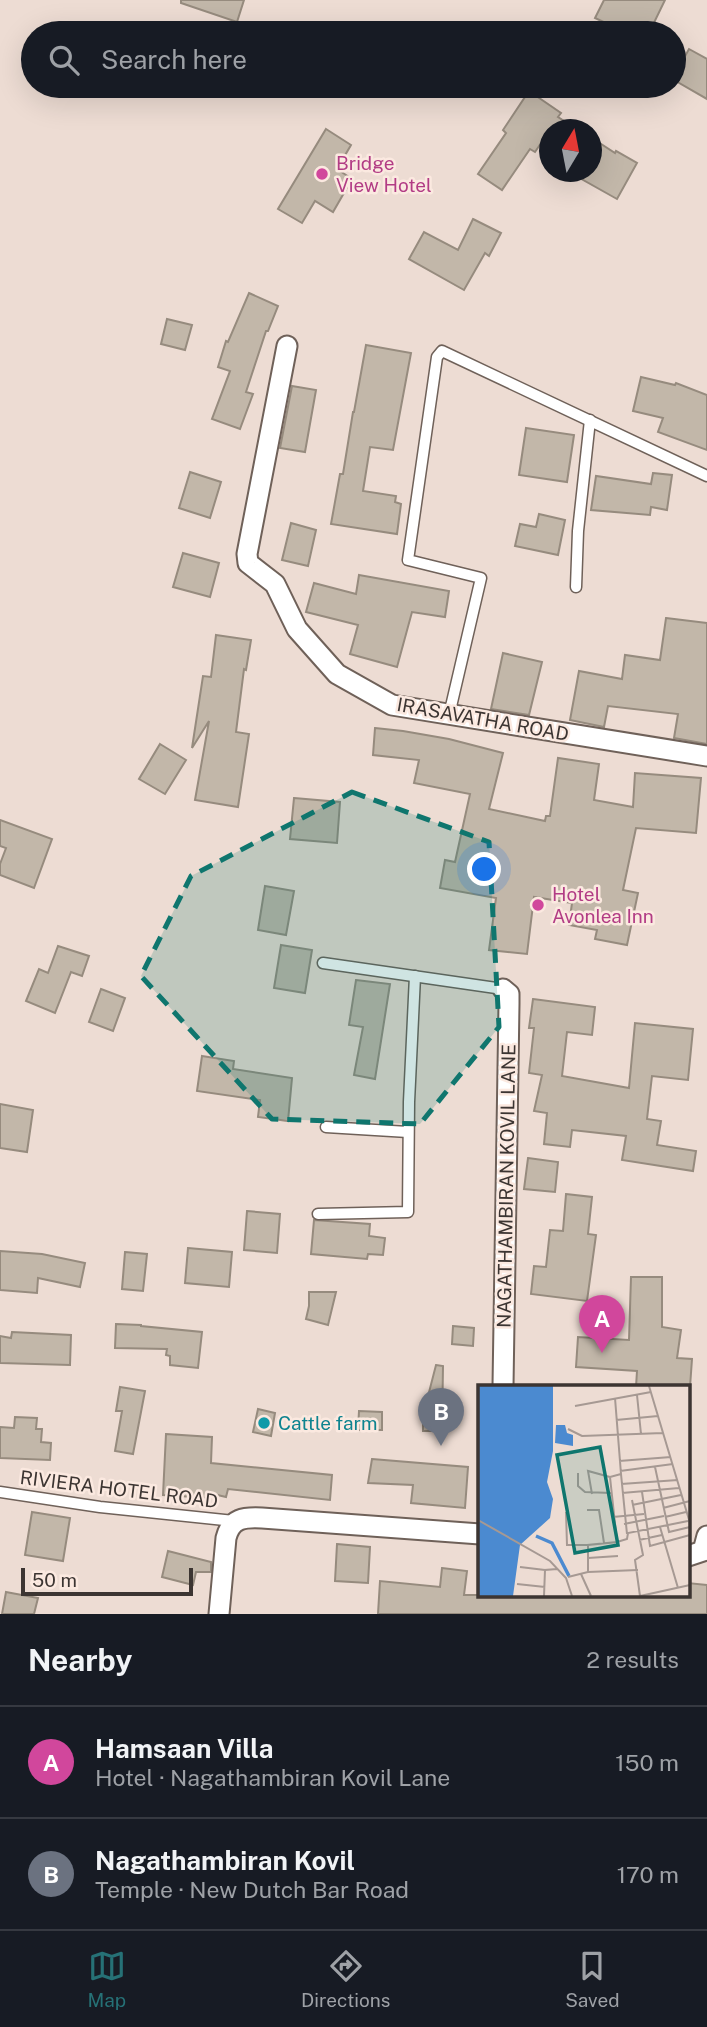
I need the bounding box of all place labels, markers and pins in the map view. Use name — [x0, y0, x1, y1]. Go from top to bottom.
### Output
place label: Bridge View Hotel — [336, 152, 432, 196]
marker: Bridge View Hotel — [314, 166, 330, 182]
place label: Hotel Avonlea Inn — [552, 883, 654, 927]
marker: Hotel Avonlea Inn — [530, 897, 546, 913]
pin: A — [579, 1295, 625, 1353]
pin: B — [418, 1388, 464, 1446]
place label: Cattle farm — [278, 1412, 377, 1434]
marker: Cattle farm — [256, 1415, 272, 1431]

